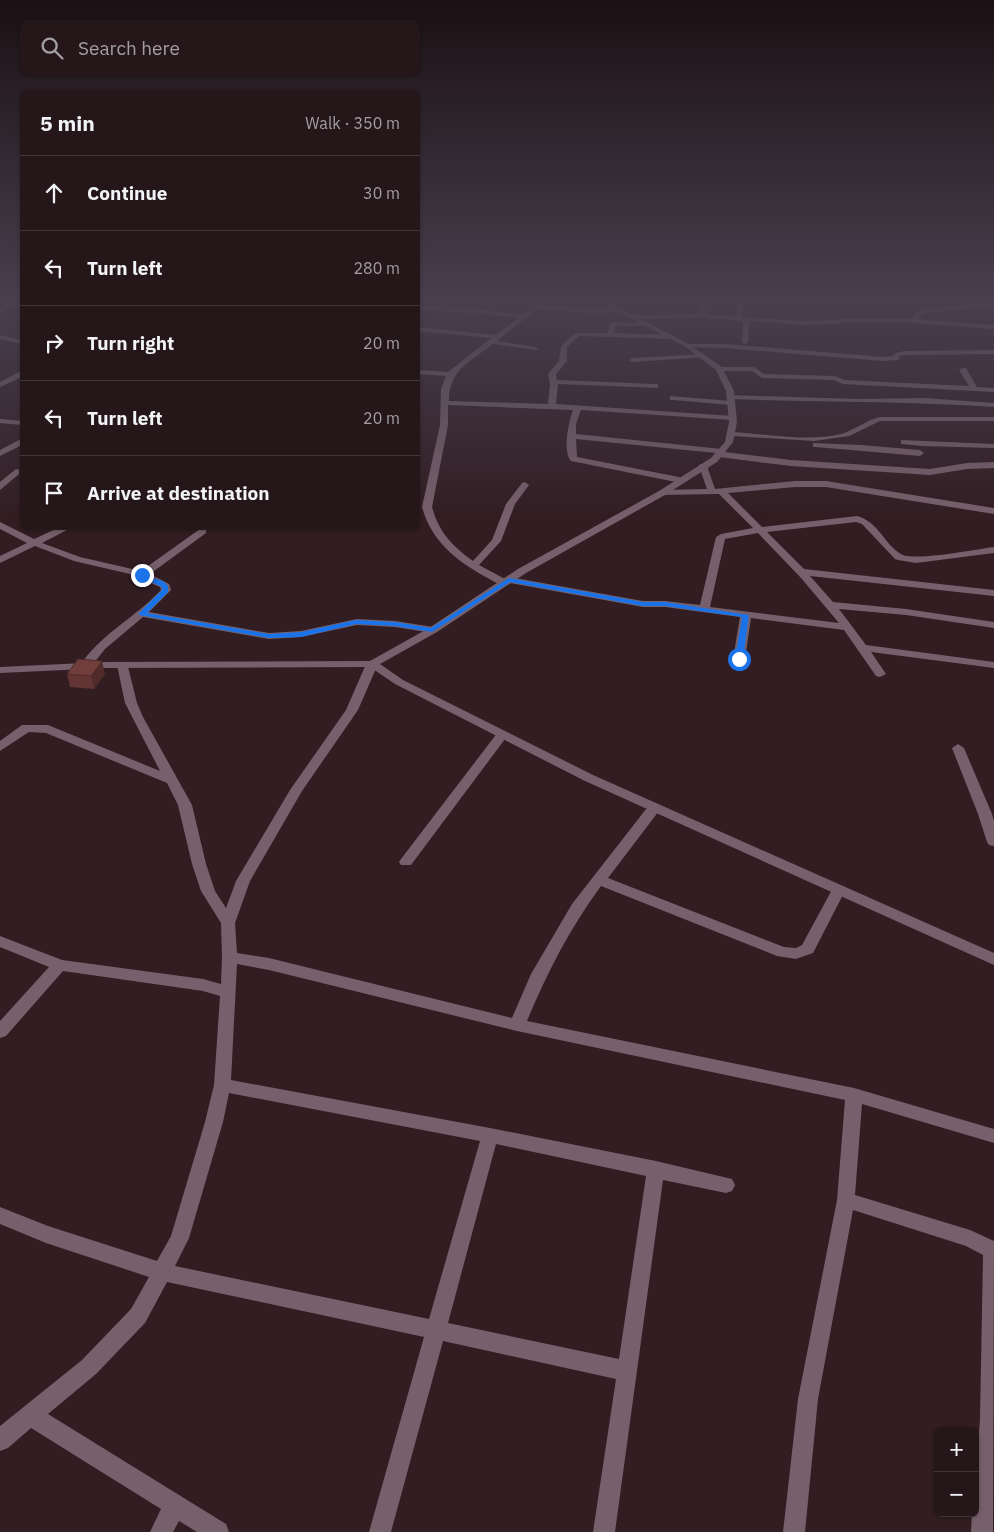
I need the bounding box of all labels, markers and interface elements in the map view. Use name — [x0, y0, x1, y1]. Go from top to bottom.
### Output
search box — [20, 20, 420, 75]
icon: search — [38, 34, 66, 62]
text: Search here — [78, 36, 180, 60]
text: 5 min — [40, 109, 95, 137]
text: Walk · 350 m — [305, 113, 400, 133]
icon: ahead — [40, 179, 68, 207]
text: Continue — [87, 181, 167, 205]
text: 30 m — [363, 183, 400, 203]
icon: left — [40, 254, 68, 282]
text: Turn left — [87, 256, 163, 280]
text: 280 m — [353, 258, 400, 278]
icon: right — [40, 329, 68, 357]
text: Turn right — [87, 331, 174, 355]
text: 20 m — [363, 333, 400, 353]
icon: left — [40, 404, 68, 432]
text: Turn left — [87, 406, 163, 430]
text: 20 m — [363, 408, 400, 428]
icon: arrive — [40, 479, 68, 507]
text: Arrive at destination — [87, 481, 270, 505]
route end — [131, 564, 154, 587]
route start — [728, 648, 751, 671]
map controls — [934, 1427, 979, 1517]
button: + — [934, 1427, 979, 1472]
button: − — [934, 1472, 979, 1517]

